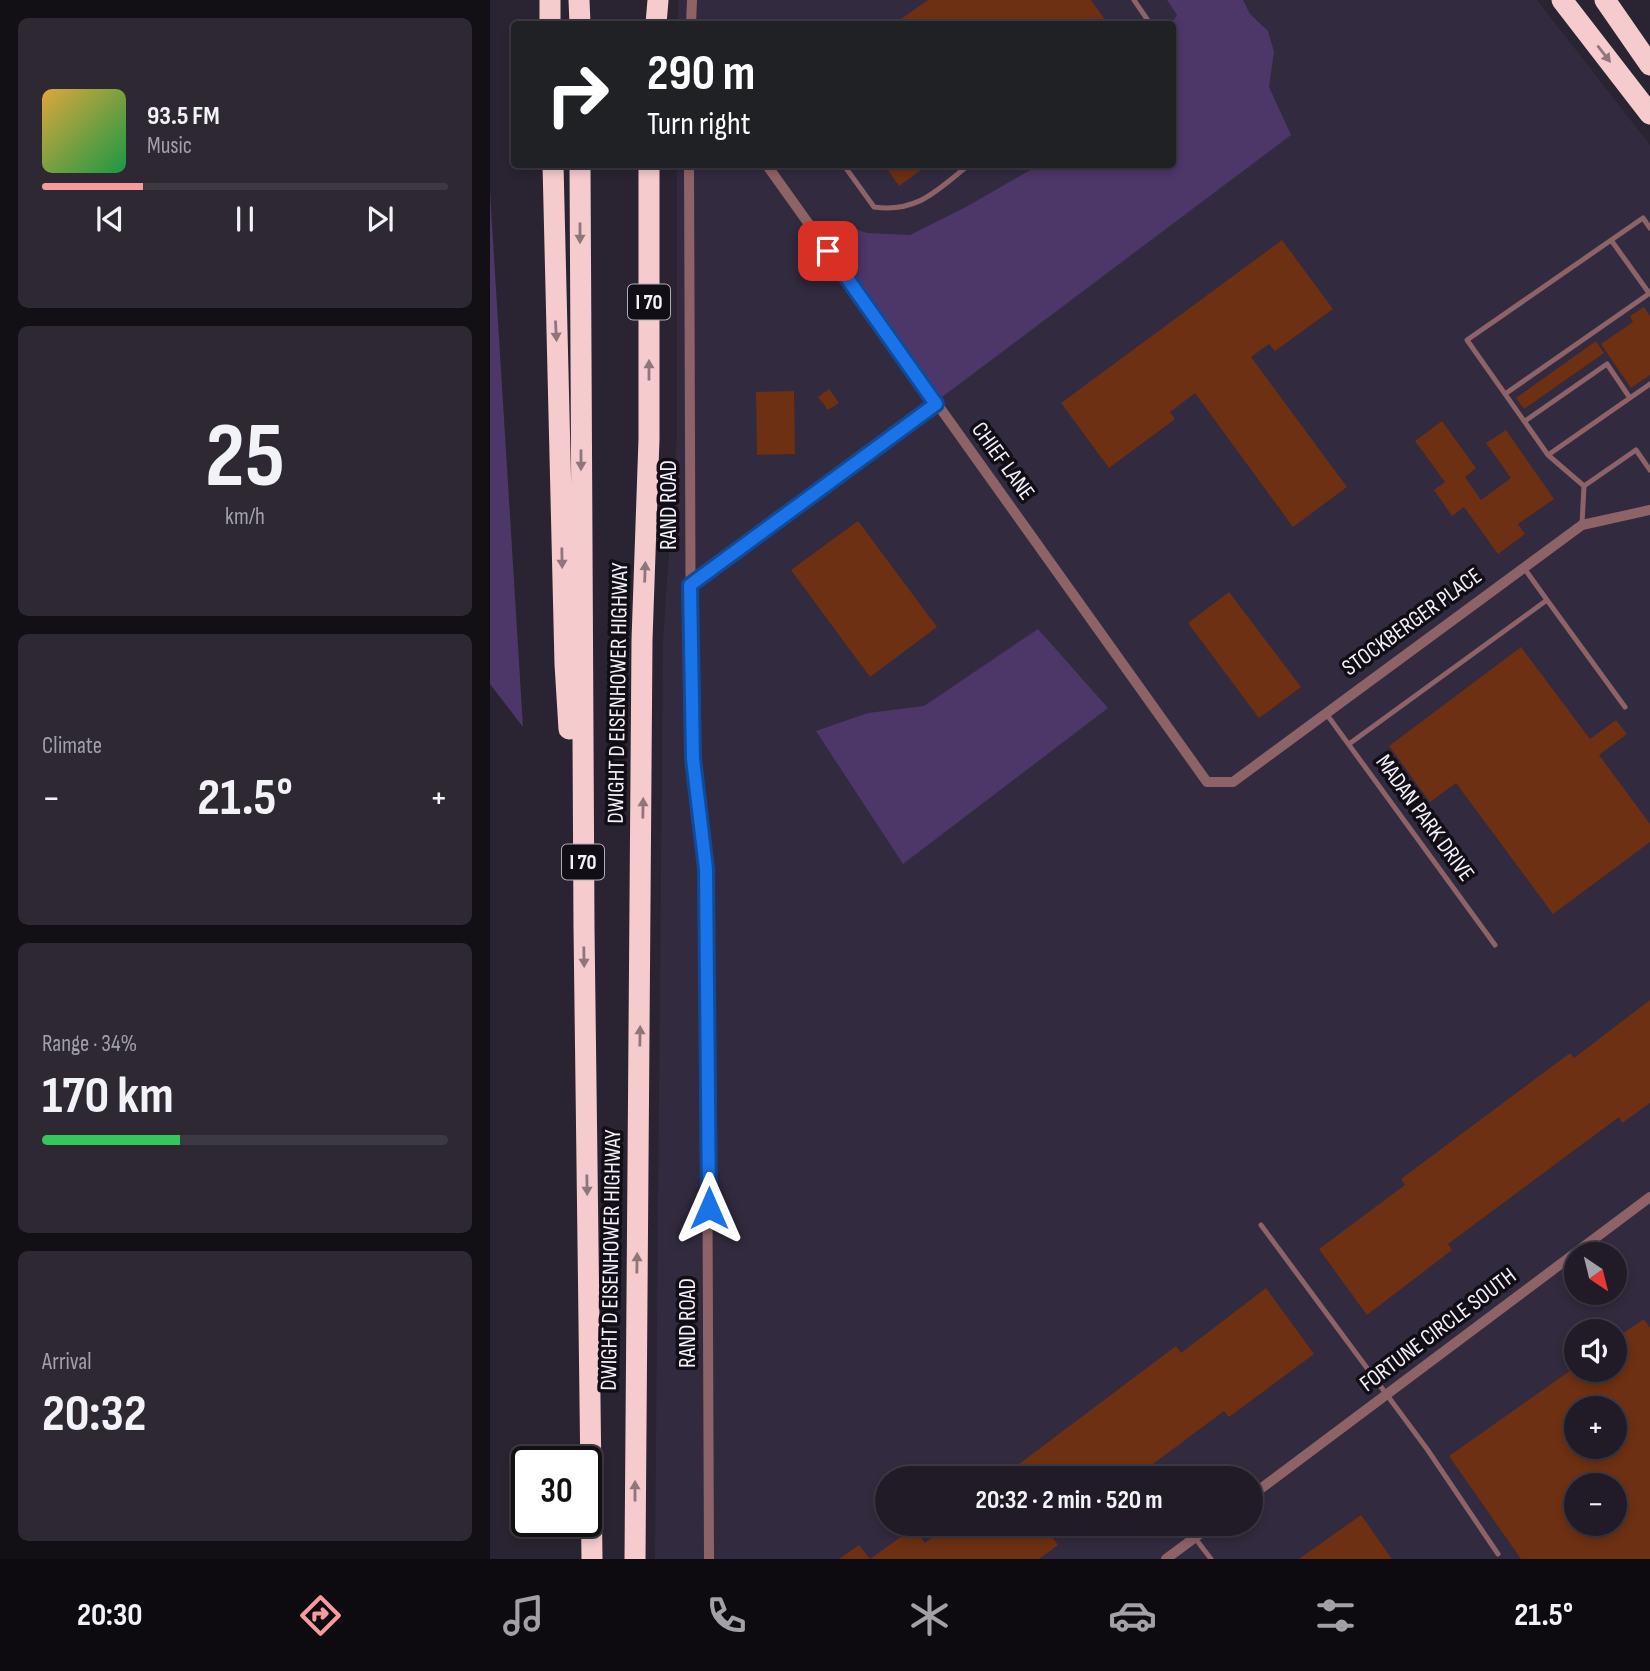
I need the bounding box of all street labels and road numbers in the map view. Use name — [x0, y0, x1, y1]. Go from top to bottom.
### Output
road number: I 70 — [628, 284, 670, 320]
street label: CHIEF LANE — [965, 417, 1041, 505]
street label: RAND ROAD — [655, 460, 683, 550]
street label: DWIGHT D EISENHOWER HIGHWAY — [602, 562, 634, 824]
street label: STOCKBERGER PLACE — [1337, 562, 1487, 682]
street label: MADAN PARK DRIVE — [1370, 749, 1480, 887]
road number: I 70 — [562, 844, 604, 880]
street label: DWIGHT D EISENHOWER HIGHWAY — [595, 1129, 627, 1391]
street label: FORTUNE CIRCLE SOUTH — [1354, 1262, 1522, 1398]
street label: RAND ROAD — [674, 1278, 702, 1368]

